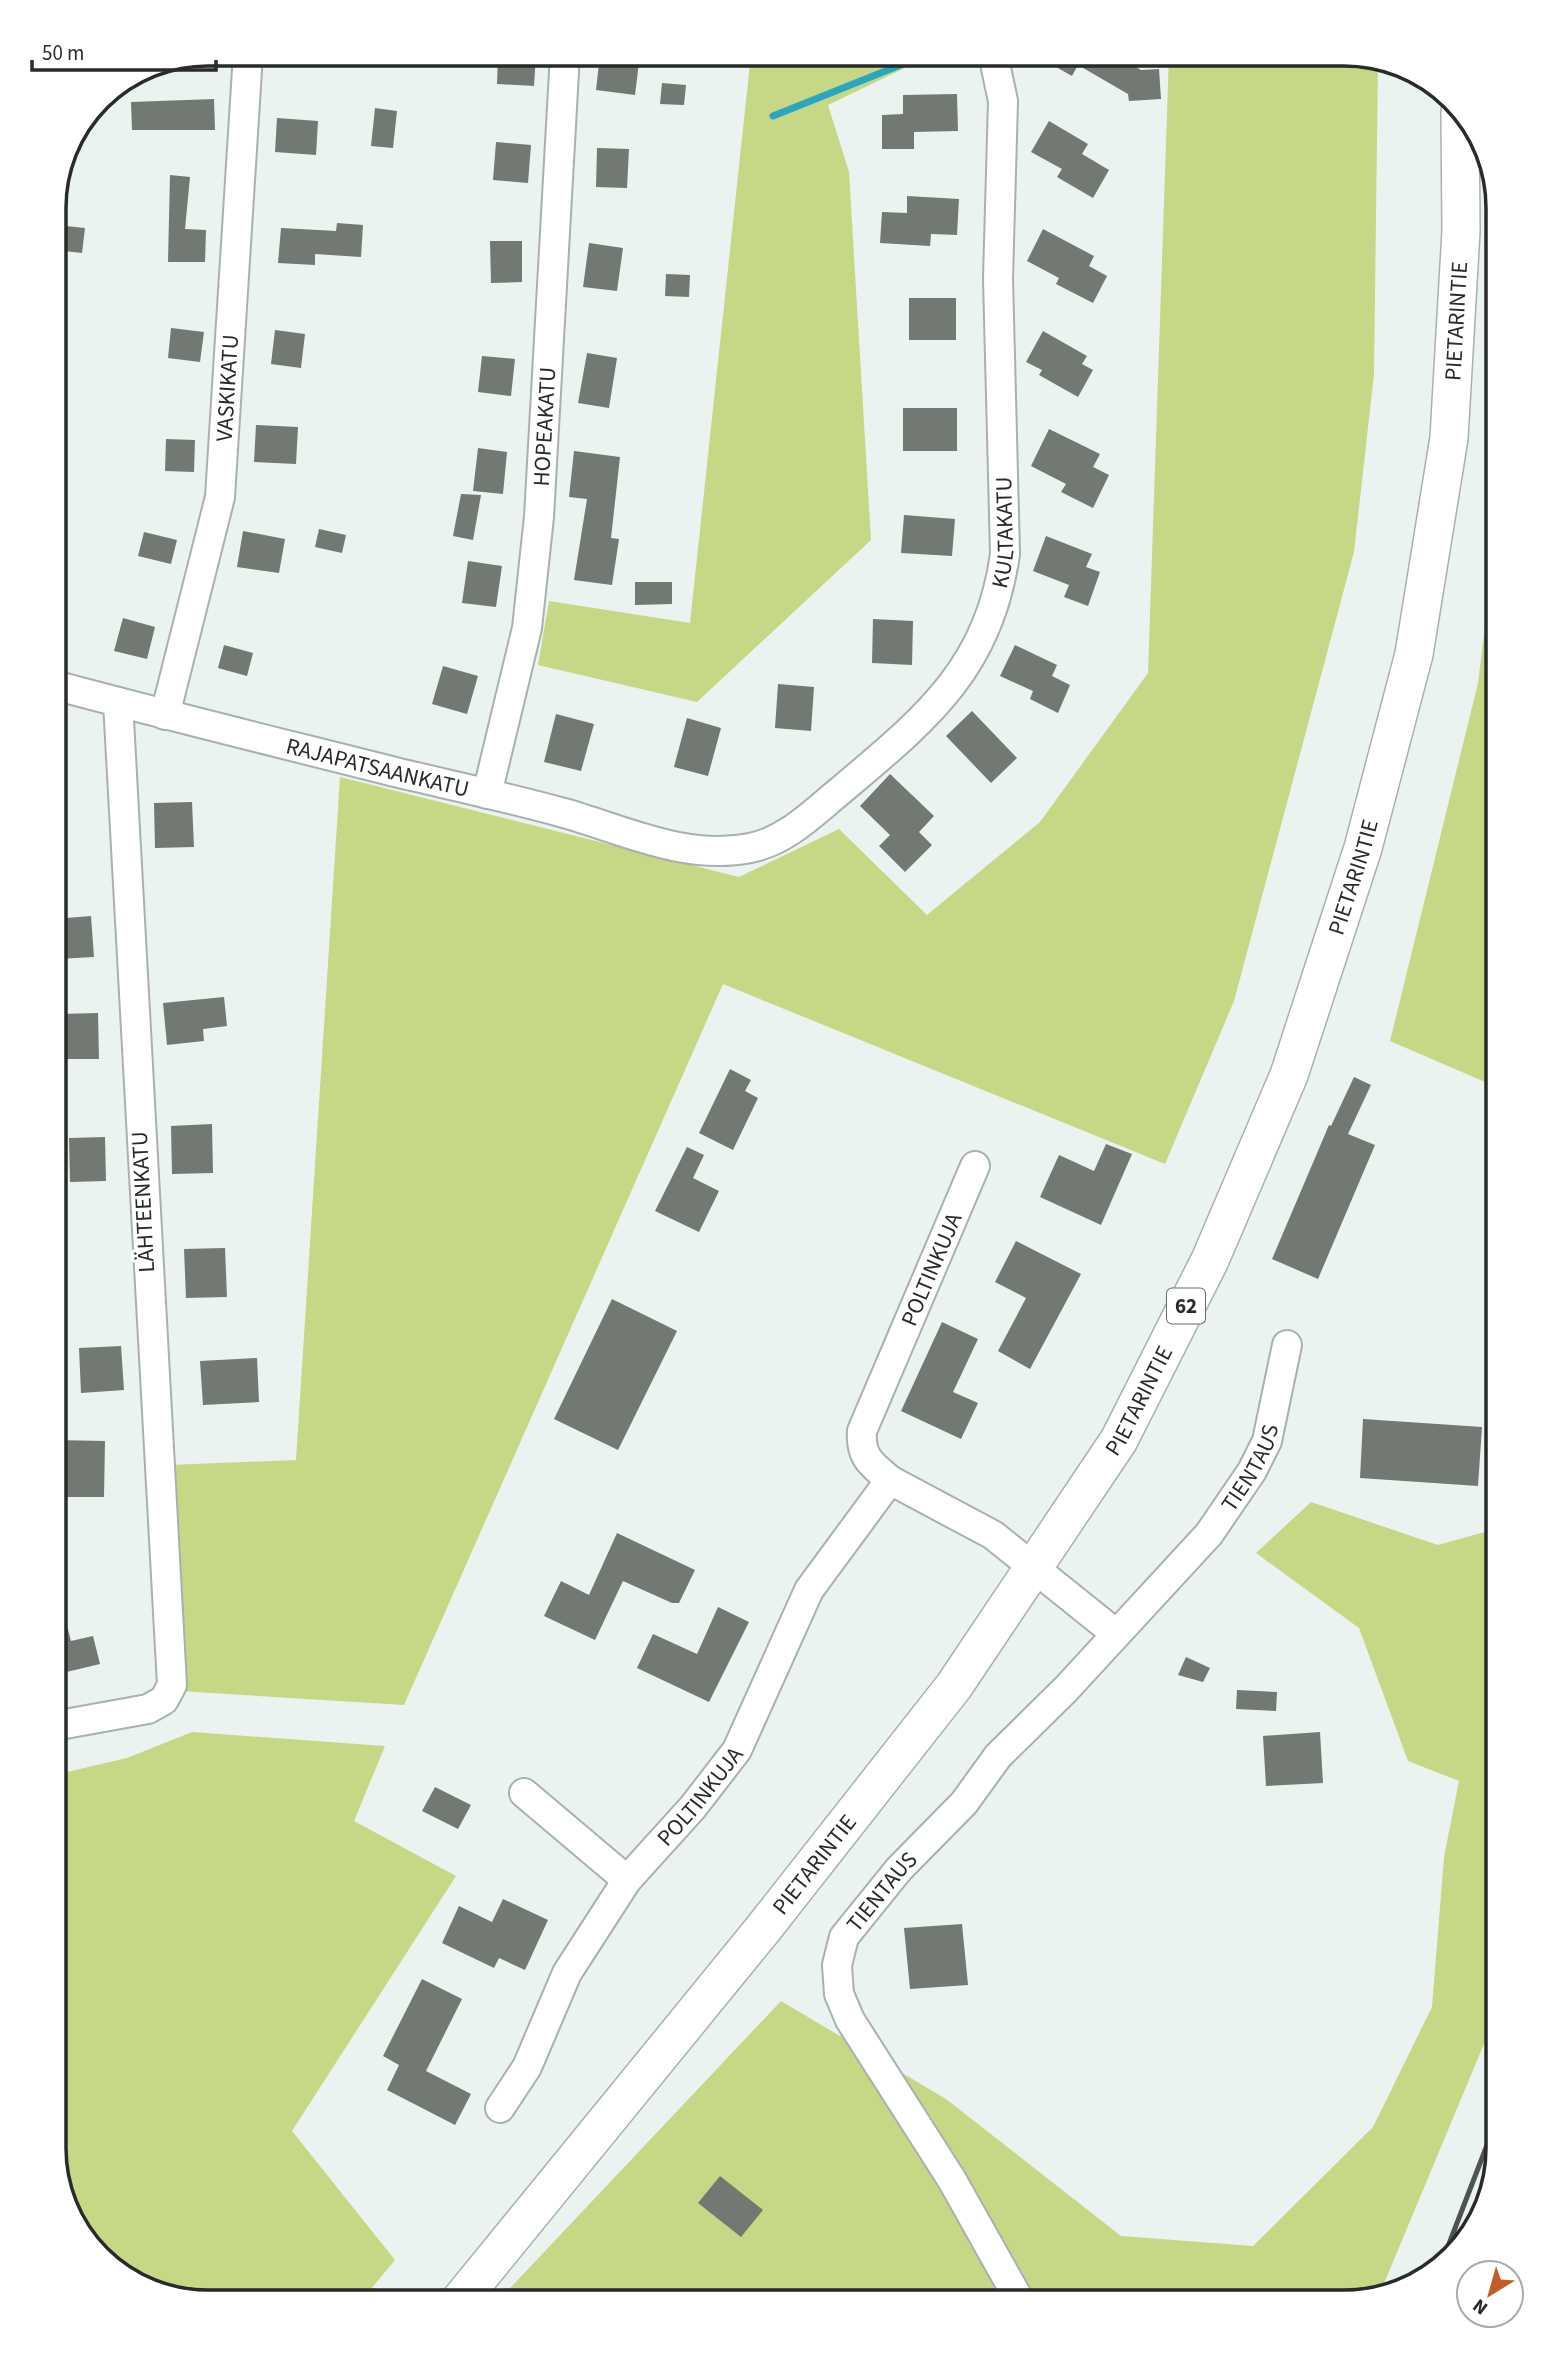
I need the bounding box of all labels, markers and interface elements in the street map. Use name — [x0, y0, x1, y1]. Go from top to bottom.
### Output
scale bar — [32, 28, 215, 72]
text: 50 m — [42, 38, 84, 68]
street label: PIETARINTIE — [1436, 260, 1476, 382]
street label: VASKIKATU — [207, 334, 247, 443]
street label: HOPEAKATU — [524, 366, 564, 487]
street label: KULTAKATU — [983, 476, 1022, 591]
street label: RAJAPATSAANKATU — [283, 729, 472, 805]
street label: PIETARINTIE — [1319, 815, 1386, 939]
street label: LÄHTEENKATU — [123, 1130, 163, 1274]
street label: POLTINKUJA — [892, 1207, 970, 1331]
road number: 62 — [1167, 1288, 1205, 1324]
street label: PIETARINTIE — [1097, 1340, 1181, 1462]
street label: TIENTAUS — [1213, 1421, 1287, 1518]
street label: POLTINKUJA — [649, 1739, 751, 1853]
street label: PIETARINTIE — [764, 1807, 864, 1921]
street label: TIENTAUS — [838, 1843, 924, 1939]
north arrow — [1455, 2259, 1525, 2329]
text: N — [1467, 2292, 1494, 2321]

